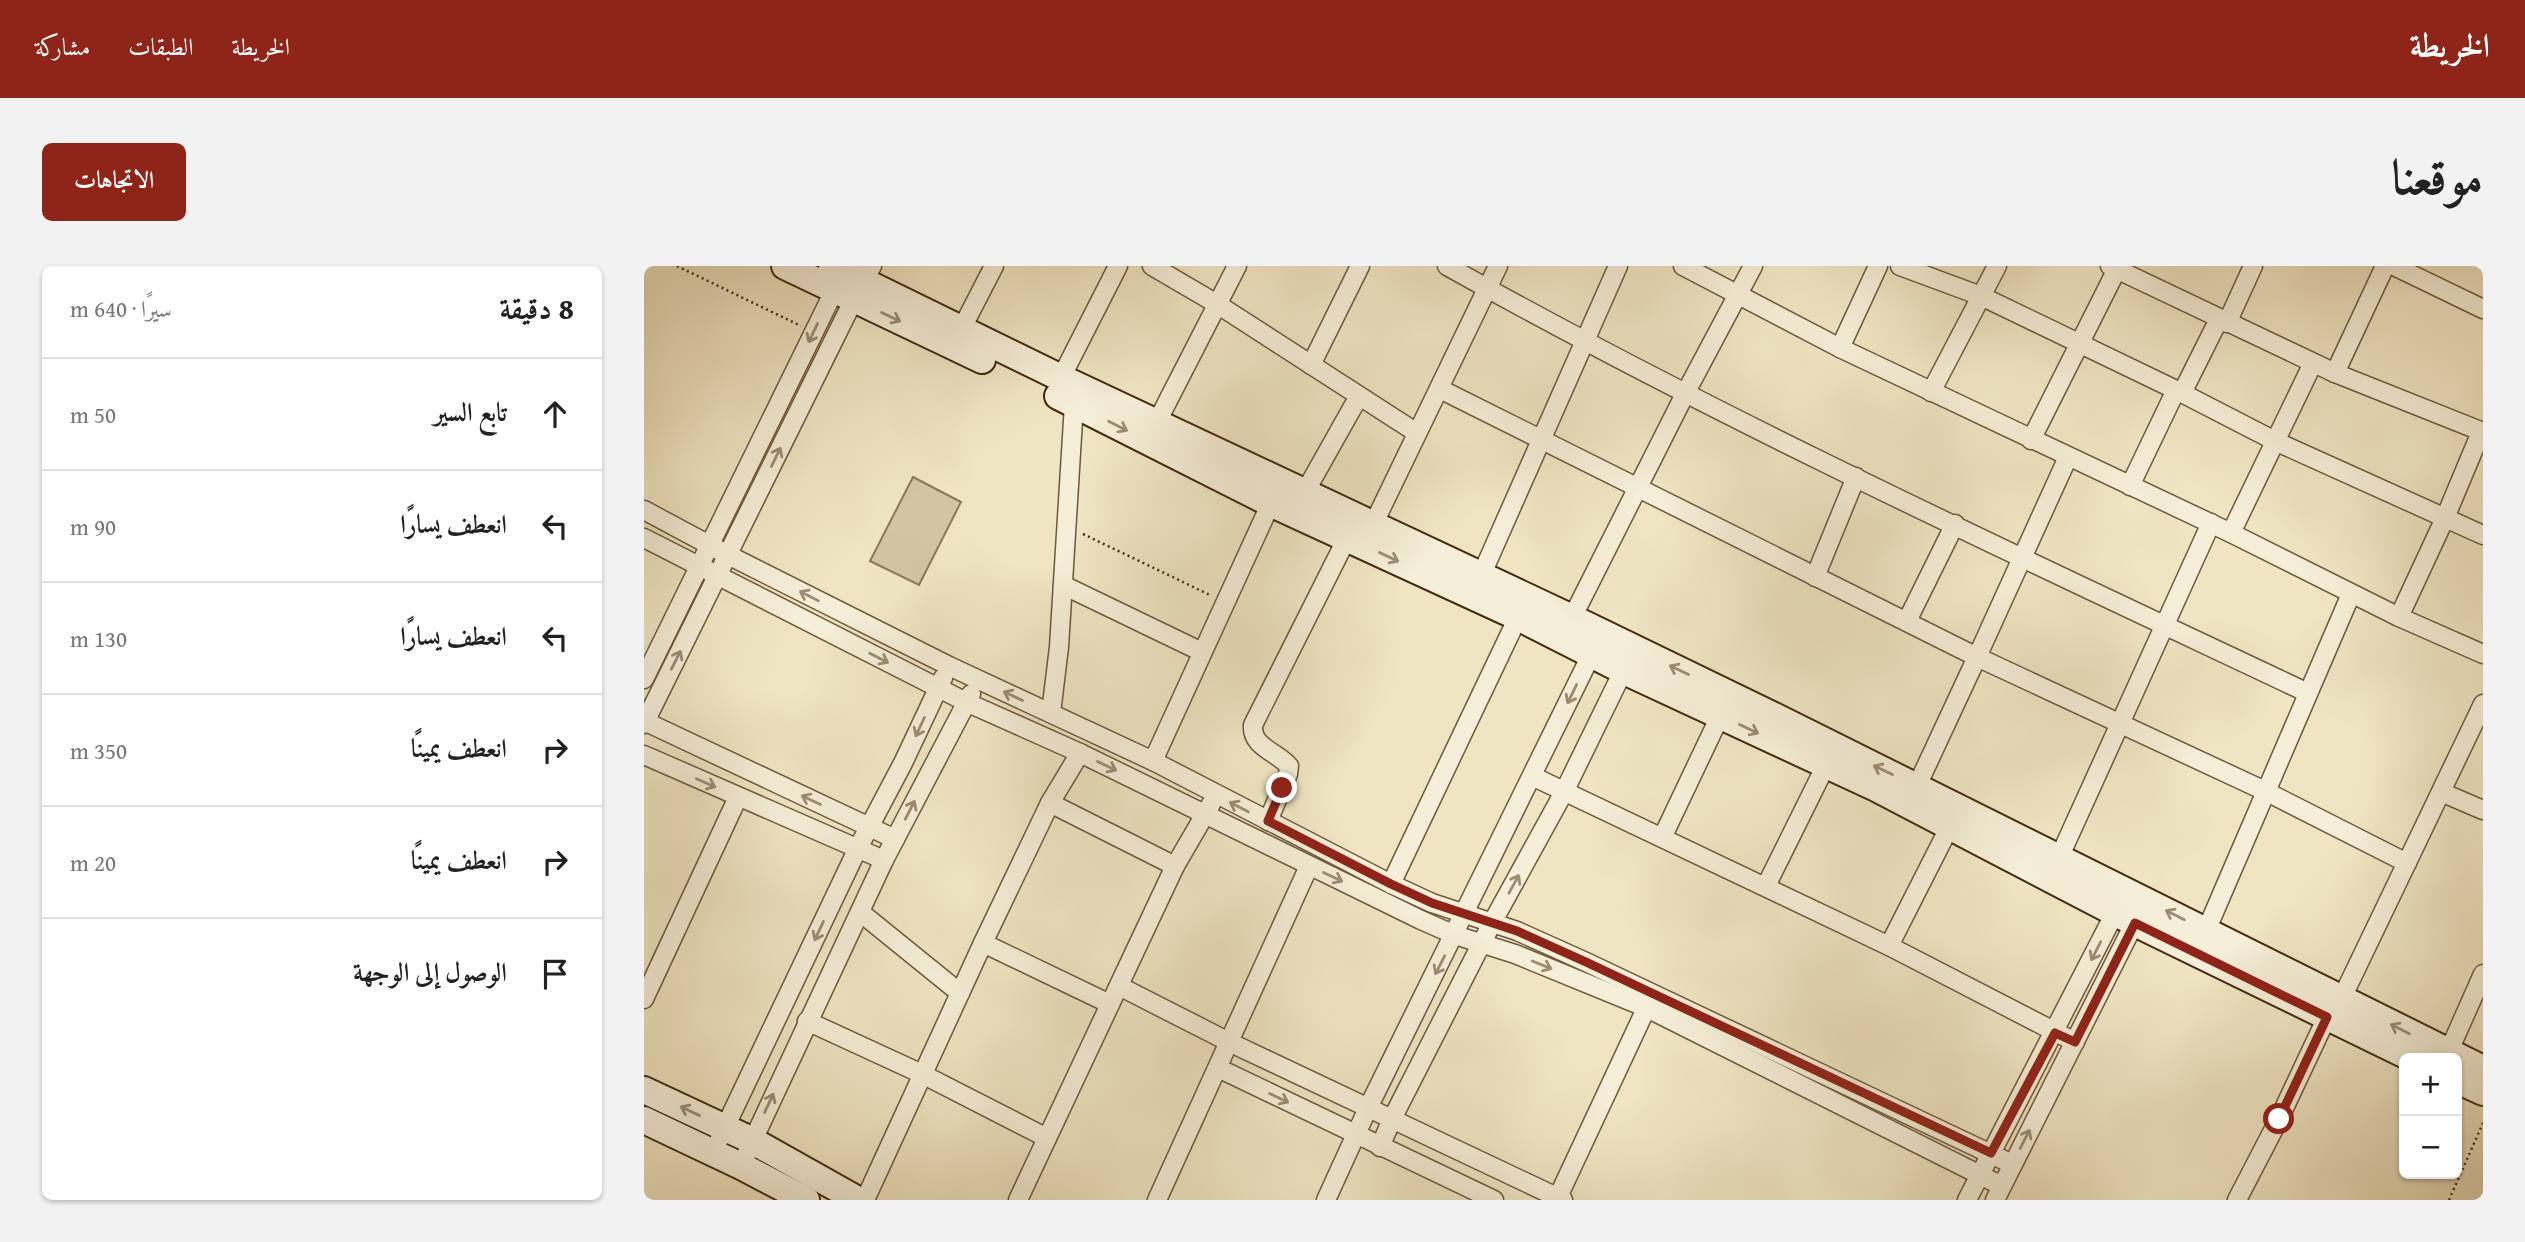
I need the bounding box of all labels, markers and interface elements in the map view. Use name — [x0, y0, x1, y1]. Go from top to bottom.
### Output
text: الخريطة — [2410, 21, 2490, 69]
text: مشاركة — [35, 29, 90, 64]
text: الطبقات — [128, 29, 194, 64]
text: الخريطة — [232, 29, 290, 64]
text: موقعنا — [2391, 140, 2483, 212]
button: الاتجاهات — [42, 143, 186, 221]
text: 8 دقيقة — [499, 286, 574, 330]
text: سيرًا · 640 m — [70, 292, 172, 325]
one-way arrow — [880, 310, 901, 324]
one-way arrow — [806, 322, 820, 343]
text: تابع السير — [433, 392, 507, 431]
icon: ahead — [536, 395, 574, 433]
text: 50 m — [70, 398, 116, 431]
one-way arrow — [1107, 419, 1128, 433]
one-way arrow — [770, 447, 784, 468]
text: انعطف يسارًا — [400, 504, 507, 543]
icon: left — [536, 507, 574, 545]
text: 90 m — [70, 510, 116, 543]
one-way arrow — [1378, 550, 1399, 564]
one-way arrow — [799, 588, 820, 602]
text: انعطف يسارًا — [400, 616, 507, 655]
icon: left — [536, 619, 574, 657]
text: 130 m — [70, 622, 127, 655]
one-way arrow — [669, 651, 683, 671]
one-way arrow — [868, 652, 889, 666]
one-way arrow — [1669, 663, 1690, 676]
one-way arrow — [1564, 683, 1578, 704]
one-way arrow — [1003, 689, 1024, 702]
one-way arrow — [913, 716, 926, 737]
one-way arrow — [1737, 723, 1759, 736]
text: انعطف يمينًا — [411, 728, 507, 767]
icon: right — [536, 731, 574, 769]
text: 350 m — [70, 734, 127, 767]
one-way arrow — [1096, 760, 1117, 773]
one-way arrow — [1873, 762, 1894, 776]
route end — [1266, 772, 1297, 803]
one-way arrow — [695, 777, 716, 790]
one-way arrow — [801, 793, 822, 806]
one-way arrow — [1229, 799, 1250, 813]
one-way arrow — [903, 800, 917, 821]
text: انعطف يمينًا — [411, 840, 507, 879]
icon: right — [536, 843, 574, 881]
text: 20 m — [70, 846, 116, 879]
one-way arrow — [1322, 871, 1343, 884]
one-way arrow — [1507, 874, 1521, 894]
one-way arrow — [2165, 908, 2186, 922]
one-way arrow — [812, 921, 825, 942]
one-way arrow — [2088, 940, 2102, 961]
text: الوصول إلى الوجهة — [353, 952, 507, 991]
one-way arrow — [1433, 954, 1447, 975]
icon: arrive — [536, 955, 574, 993]
one-way arrow — [1531, 959, 1553, 972]
one-way arrow — [2390, 1021, 2411, 1035]
map controls — [2399, 1053, 2462, 1179]
button: + — [2399, 1053, 2462, 1116]
one-way arrow — [1268, 1091, 1289, 1105]
one-way arrow — [762, 1093, 776, 1114]
route start — [2263, 1103, 2294, 1134]
one-way arrow — [680, 1104, 701, 1117]
button: − — [2399, 1116, 2462, 1179]
one-way arrow — [2019, 1129, 2033, 1150]

